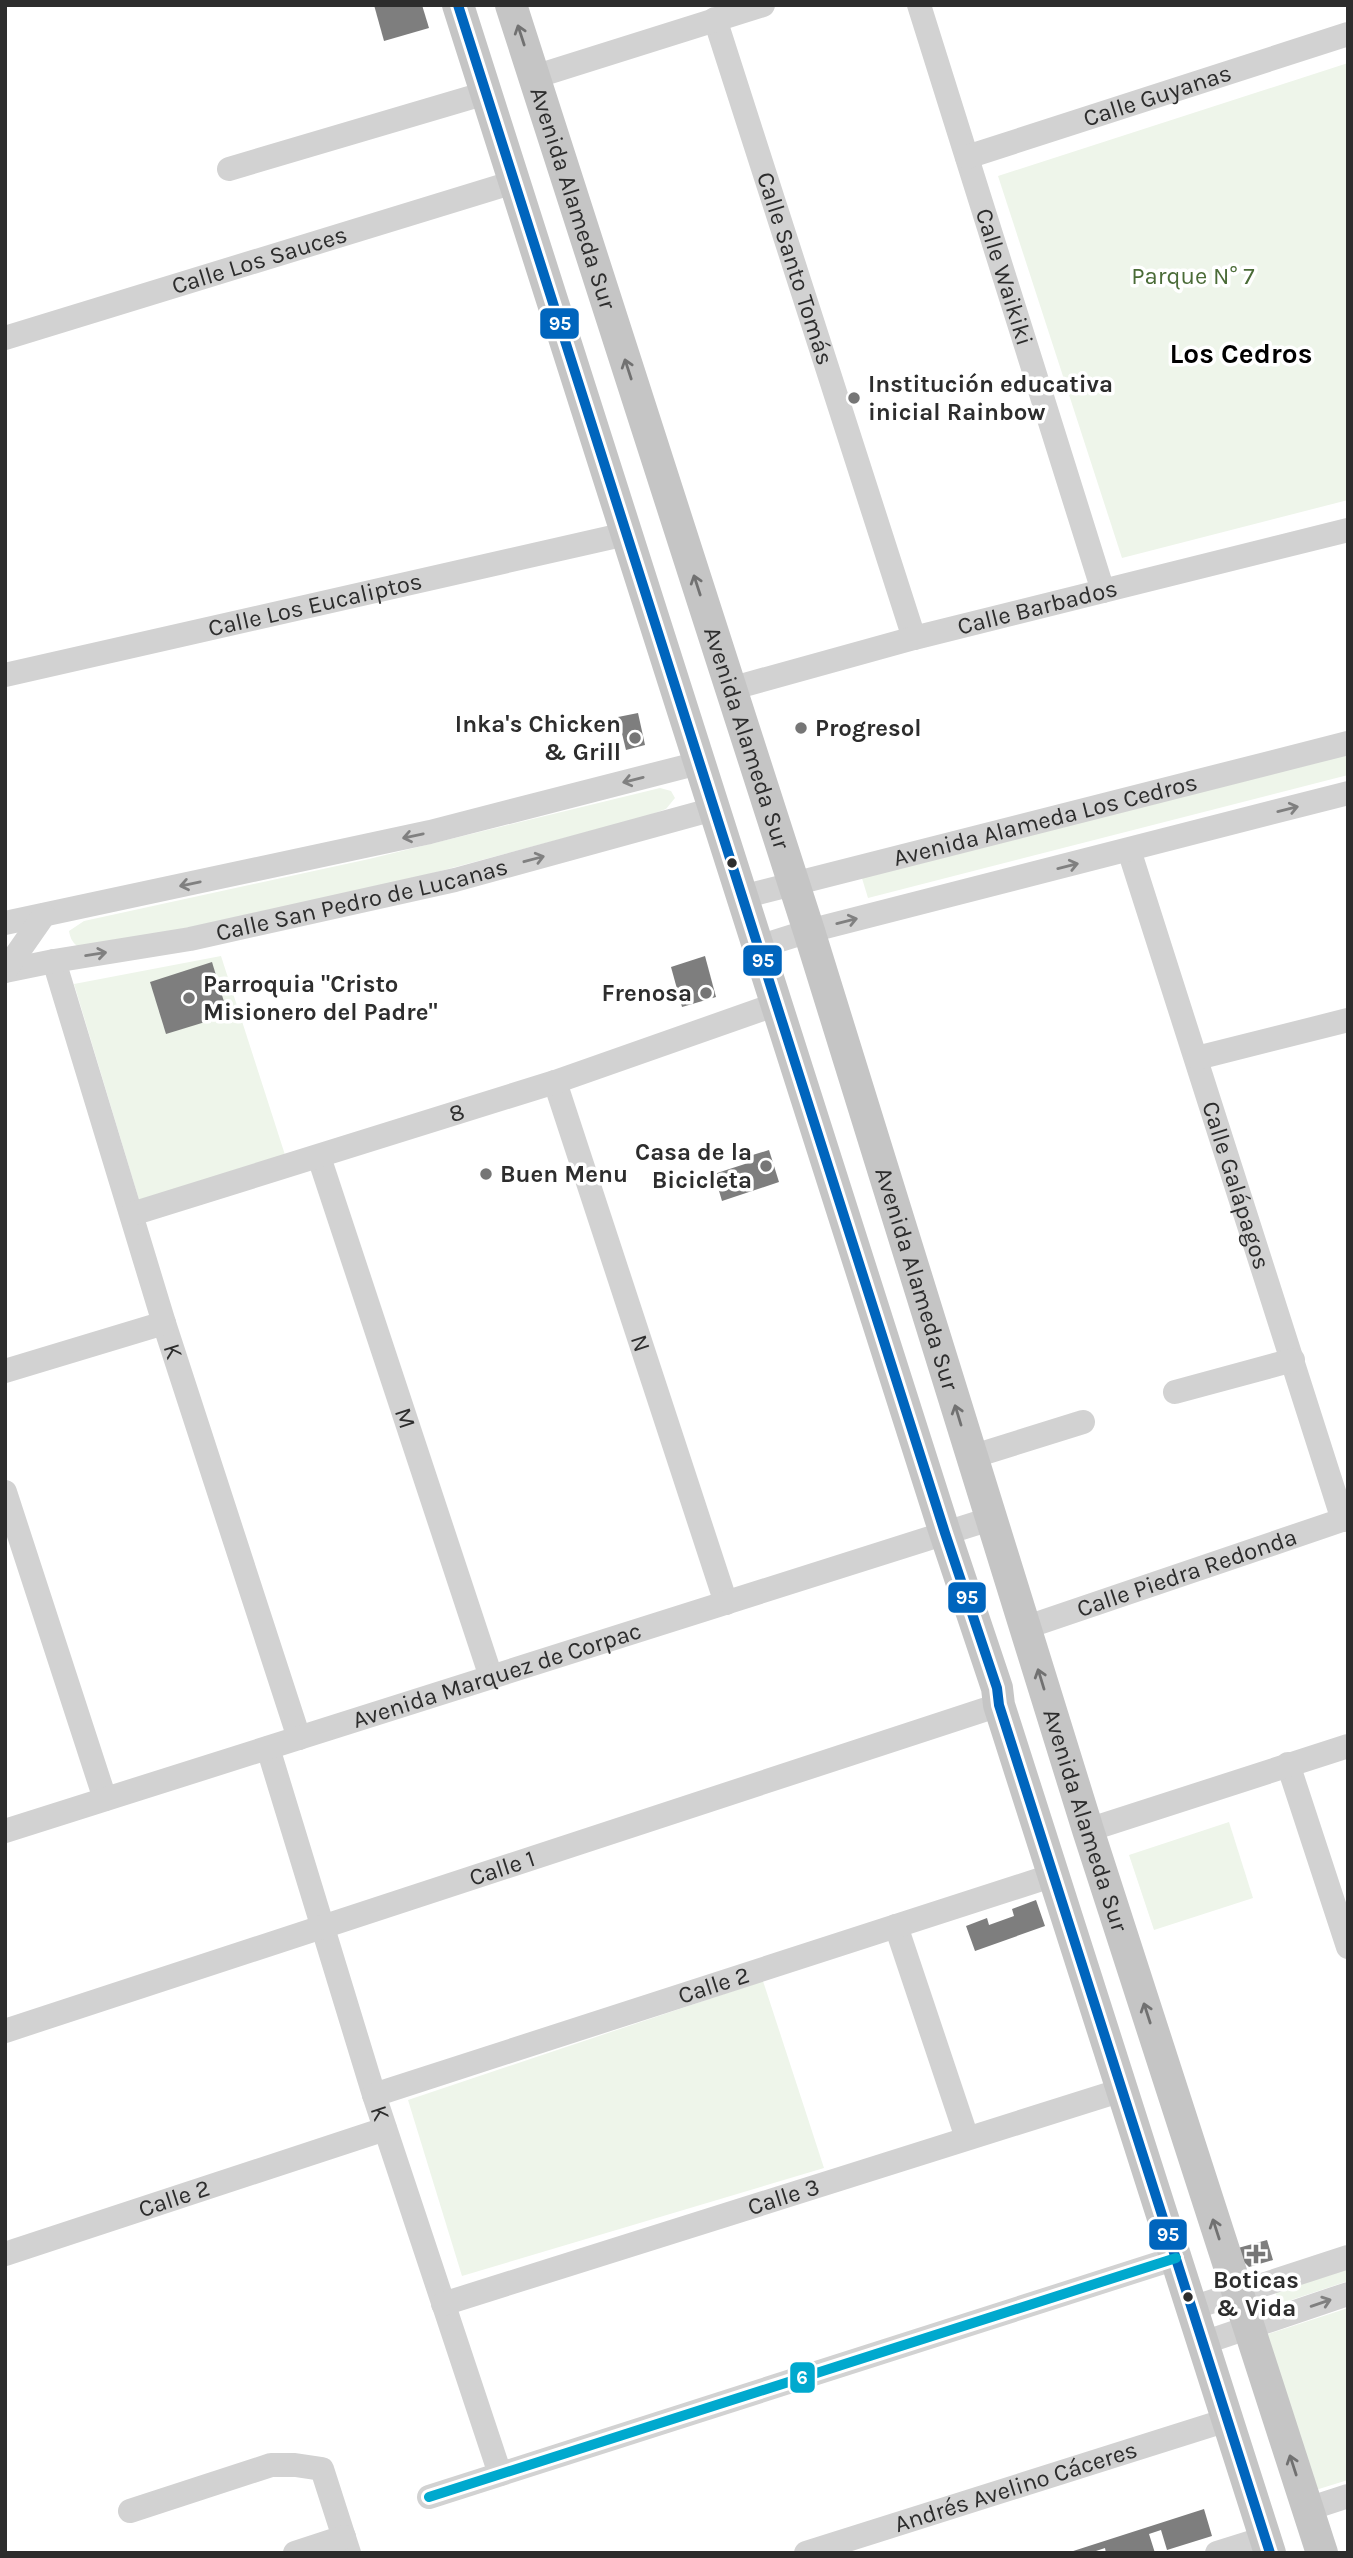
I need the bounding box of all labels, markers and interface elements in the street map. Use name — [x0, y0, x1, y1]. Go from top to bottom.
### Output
one-way arrow — [513, 25, 526, 47]
street label: Calle Guyanas — [1080, 59, 1235, 133]
street label: Avenida Alameda Sur — [524, 84, 622, 313]
street label: Calle Santo Tomás — [751, 168, 839, 368]
street label: Calle Waikiki — [970, 205, 1039, 349]
street label: Calle Los Sauces — [168, 220, 350, 300]
park label: Parque N° 7 — [1131, 262, 1255, 290]
line badge: 95 — [539, 307, 580, 340]
text: 95 — [549, 313, 571, 335]
district label: Los Cedros — [1170, 337, 1312, 370]
one-way arrow — [620, 358, 633, 380]
place label: Institución educativa inicial Rainbow — [868, 370, 1113, 426]
marker: Institución educativa inicial Rainbow — [846, 390, 862, 406]
street label: Calle Los Eucaliptos — [205, 567, 425, 642]
street label: Calle Barbados — [954, 574, 1120, 641]
one-way arrow — [690, 575, 702, 597]
street label: Avenida Alameda Sur — [698, 623, 796, 853]
place label: Inka's Chicken & Grill — [455, 710, 621, 766]
place label: Progresol — [815, 714, 922, 742]
marker: Progresol — [793, 720, 809, 736]
marker: Inka's Chicken & Grill — [627, 730, 643, 746]
street label: Avenida Alameda Los Cedros — [890, 768, 1200, 872]
one-way arrow — [622, 774, 645, 787]
one-way arrow — [1276, 802, 1299, 815]
one-way arrow — [402, 829, 425, 843]
one-way arrow — [523, 851, 545, 864]
street label: Calle San Pedro de Lucanas — [213, 852, 511, 947]
unlabelled marker — [725, 856, 739, 870]
one-way arrow — [1056, 859, 1079, 872]
one-way arrow — [179, 877, 202, 891]
one-way arrow — [835, 914, 858, 927]
line badge: 95 — [742, 944, 783, 977]
one-way arrow — [84, 947, 107, 960]
text: 95 — [752, 950, 774, 972]
place label: Parroquia "Cristo Misionero del Padre" — [203, 970, 438, 1026]
place label: Frenosa — [602, 979, 692, 1007]
marker: Frenosa — [698, 985, 714, 1001]
marker: Parroquia "Cristo Misionero del Padre" — [181, 990, 197, 1006]
street label: 8 — [445, 1097, 468, 1128]
street label: Calle Galápagos — [1196, 1098, 1276, 1273]
place label: Casa de la Bicicleta — [635, 1138, 752, 1194]
marker: Casa de la Bicicleta — [758, 1158, 774, 1174]
place label: Buen Menu — [500, 1160, 628, 1188]
street label: Avenida Alameda Sur — [869, 1164, 965, 1394]
marker: Buen Menu — [478, 1166, 494, 1182]
street label: N — [625, 1331, 657, 1355]
street label: K — [158, 1340, 189, 1363]
street label: M — [389, 1404, 422, 1432]
one-way arrow — [951, 1405, 964, 1427]
street label: Calle Piedra Redonda — [1073, 1522, 1300, 1623]
line badge: 95 — [947, 1581, 987, 1614]
text: 95 — [956, 1587, 978, 1609]
street label: Avenida Marquez de Corpac — [349, 1616, 645, 1734]
one-way arrow — [1033, 1669, 1046, 1691]
street label: Avenida Alameda Sur — [1037, 1706, 1134, 1935]
street label: Calle 1 — [466, 1844, 538, 1892]
street label: Calle 2 — [674, 1960, 753, 2010]
one-way arrow — [1139, 2002, 1152, 2024]
street label: K — [364, 2102, 396, 2125]
street label: Calle 3 — [744, 2172, 823, 2221]
street label: Calle 2 — [135, 2174, 213, 2223]
line badge: 95 — [1148, 2218, 1188, 2251]
one-way arrow — [1209, 2219, 1221, 2241]
text: 95 — [1157, 2224, 1179, 2246]
marker: Boticas & Vida — [1248, 2246, 1264, 2262]
place label: Boticas & Vida — [1213, 2266, 1299, 2322]
unlabelled marker — [1181, 2290, 1195, 2304]
one-way arrow — [1310, 2296, 1332, 2308]
line badge: 6 — [789, 2361, 816, 2394]
text: 6 — [796, 2367, 808, 2389]
street label: Andrés Avelino Cáceres — [891, 2435, 1141, 2538]
one-way arrow — [1286, 2454, 1298, 2476]

